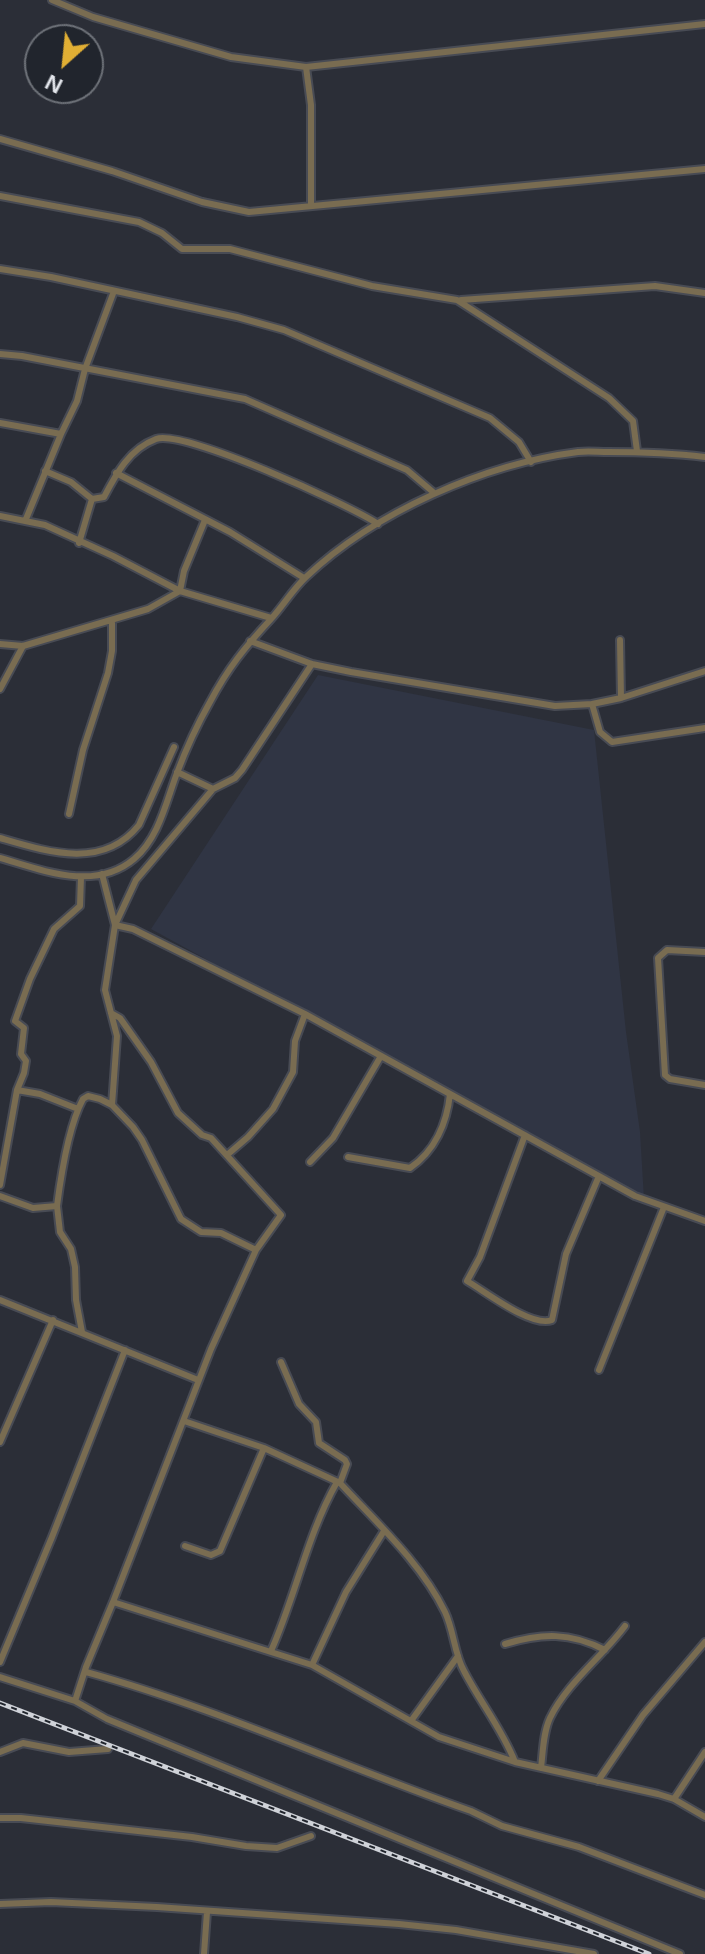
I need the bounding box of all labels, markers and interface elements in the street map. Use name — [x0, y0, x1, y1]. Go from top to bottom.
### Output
north arrow — [24, 24, 104, 104]
text: N — [41, 69, 67, 99]

